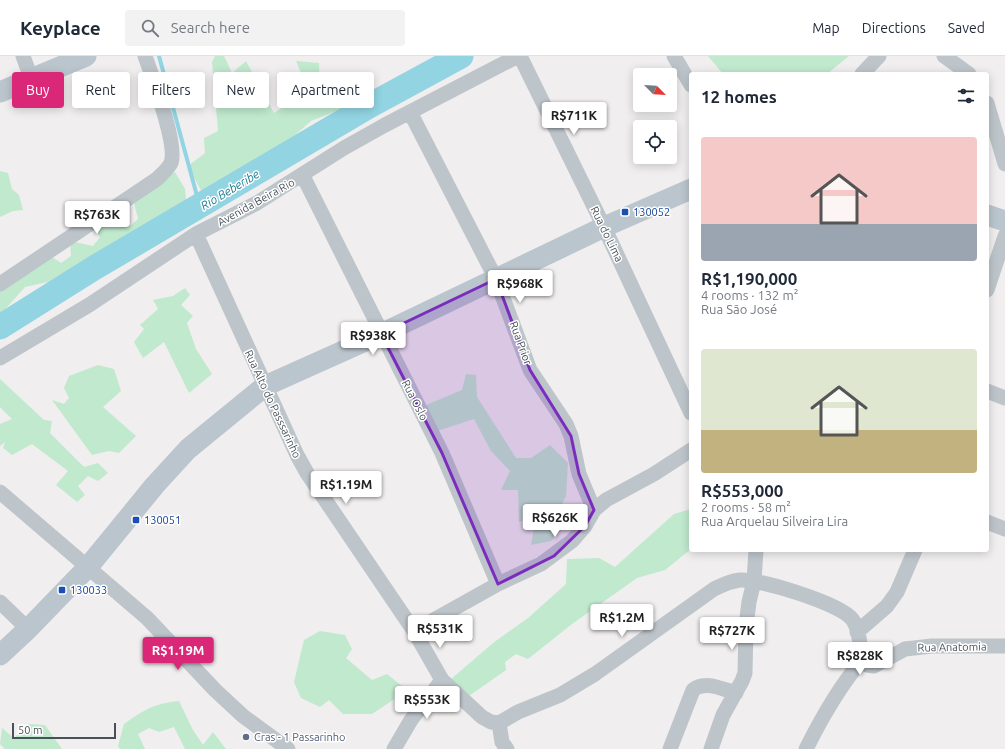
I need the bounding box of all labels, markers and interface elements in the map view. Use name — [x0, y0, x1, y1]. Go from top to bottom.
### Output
search box — [125, 10, 405, 46]
text: Keyplace — [20, 17, 101, 39]
icon: search — [139, 17, 161, 39]
text: Search here — [171, 19, 250, 36]
text: Map — [812, 20, 840, 36]
text: Directions — [862, 20, 926, 36]
text: Saved — [948, 20, 985, 36]
north arrow — [633, 68, 677, 112]
map controls — [633, 68, 677, 164]
chip: Buy — [12, 72, 64, 108]
chip: Rent — [72, 72, 130, 108]
chip: Filters — [138, 72, 205, 108]
chip: New — [213, 72, 269, 108]
chip: Apartment — [277, 72, 374, 108]
icon: filters — [955, 85, 977, 107]
text: 12 homes — [701, 87, 777, 106]
pin: R$711K — [541, 102, 607, 136]
text: R$711K — [551, 108, 597, 122]
button: locate — [633, 120, 677, 164]
icon: home — [803, 163, 875, 235]
water label: Rio Beberibe — [198, 167, 261, 212]
street label: Avenida Beira Rio — [215, 176, 297, 228]
pin: R$763K — [64, 201, 130, 235]
street label: Rua do Lima — [588, 204, 626, 264]
place label: 130052 — [633, 206, 670, 218]
text: R$763K — [74, 207, 120, 221]
marker: 130052 — [620, 207, 630, 217]
text: R$1,190,000 — [701, 269, 797, 288]
pin: R$968K — [487, 270, 553, 304]
text: R$968K — [497, 276, 543, 290]
text: 4 rooms · 132 m² — [701, 288, 798, 302]
text: Rua São José — [701, 302, 777, 316]
street label: Rua Prior — [508, 320, 535, 367]
pin: R$938K — [340, 322, 406, 356]
text: R$938K — [350, 328, 396, 342]
street label: Rua Alto do Passsarinho — [243, 348, 303, 460]
icon: home — [803, 375, 875, 447]
street label: Rua Oslo — [400, 378, 430, 422]
pin: R$1.19M — [309, 471, 383, 505]
text: R$1.19M — [320, 477, 372, 491]
text: R$553,000 — [701, 481, 783, 500]
text: 2 rooms · 58 m² — [701, 500, 791, 514]
pin: R$626K — [522, 504, 588, 538]
text: R$626K — [532, 510, 578, 524]
place label: 130051 — [144, 514, 181, 526]
text: Rua Arquelau Silveira Lira — [701, 514, 848, 528]
marker: 130051 — [131, 515, 141, 525]
place label: 130033 — [70, 584, 107, 596]
marker: 130033 — [57, 585, 67, 595]
pin: R$1.2M — [589, 604, 655, 638]
text: R$1.2M — [599, 610, 645, 624]
pin: R$531K — [407, 615, 473, 649]
pin: R$727K — [699, 617, 765, 651]
text: R$531K — [417, 621, 463, 635]
text: R$727K — [709, 623, 755, 637]
pin: R$1.19M — [141, 637, 215, 671]
street label: Rua Anatomia — [917, 640, 987, 654]
pin: R$828K — [827, 642, 893, 676]
text: R$1.19M — [152, 643, 204, 657]
text: R$828K — [837, 648, 883, 662]
pin: R$553K — [394, 686, 460, 720]
text: R$553K — [404, 692, 450, 706]
scale bar — [12, 721, 116, 740]
text: 50 m — [18, 724, 42, 736]
place label: Cras - 1 Passarinho — [254, 731, 345, 743]
marker: Cras - 1 Passarinho — [241, 732, 251, 742]

